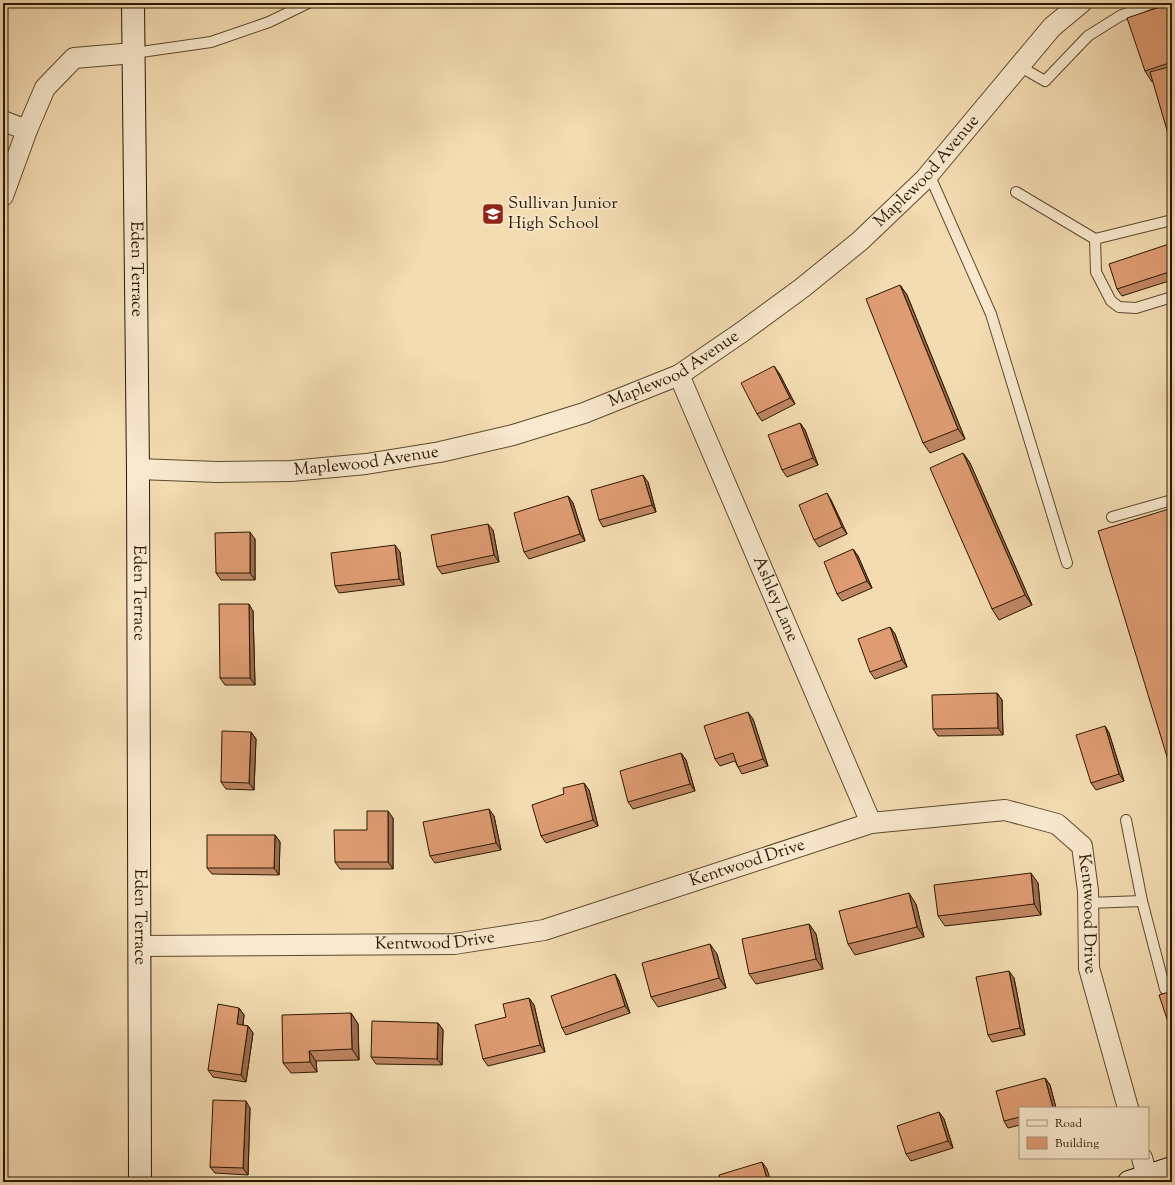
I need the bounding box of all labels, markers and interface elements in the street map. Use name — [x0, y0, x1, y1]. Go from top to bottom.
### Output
street label: Maplewood Avenue — [869, 110, 985, 233]
place label: Sullivan Junior High School — [508, 192, 618, 236]
school or university icon: Sullivan Junior High School — [480, 201, 506, 227]
street label: Eden Terrace — [123, 221, 148, 317]
street label: Maplewood Avenue — [605, 325, 744, 414]
street label: Maplewood Avenue — [293, 440, 441, 483]
street label: Eden Terrace — [126, 545, 150, 641]
street label: Ashley Lane — [746, 553, 804, 646]
street label: Kentwood Drive — [686, 833, 808, 894]
street label: Kentwood Drive — [1071, 852, 1102, 977]
street label: Eden Terrace — [127, 869, 151, 965]
street label: Kentwood Drive — [375, 926, 497, 957]
legend — [1019, 1107, 1149, 1159]
text: Road — [1055, 1115, 1082, 1133]
text: Building — [1055, 1135, 1099, 1153]

